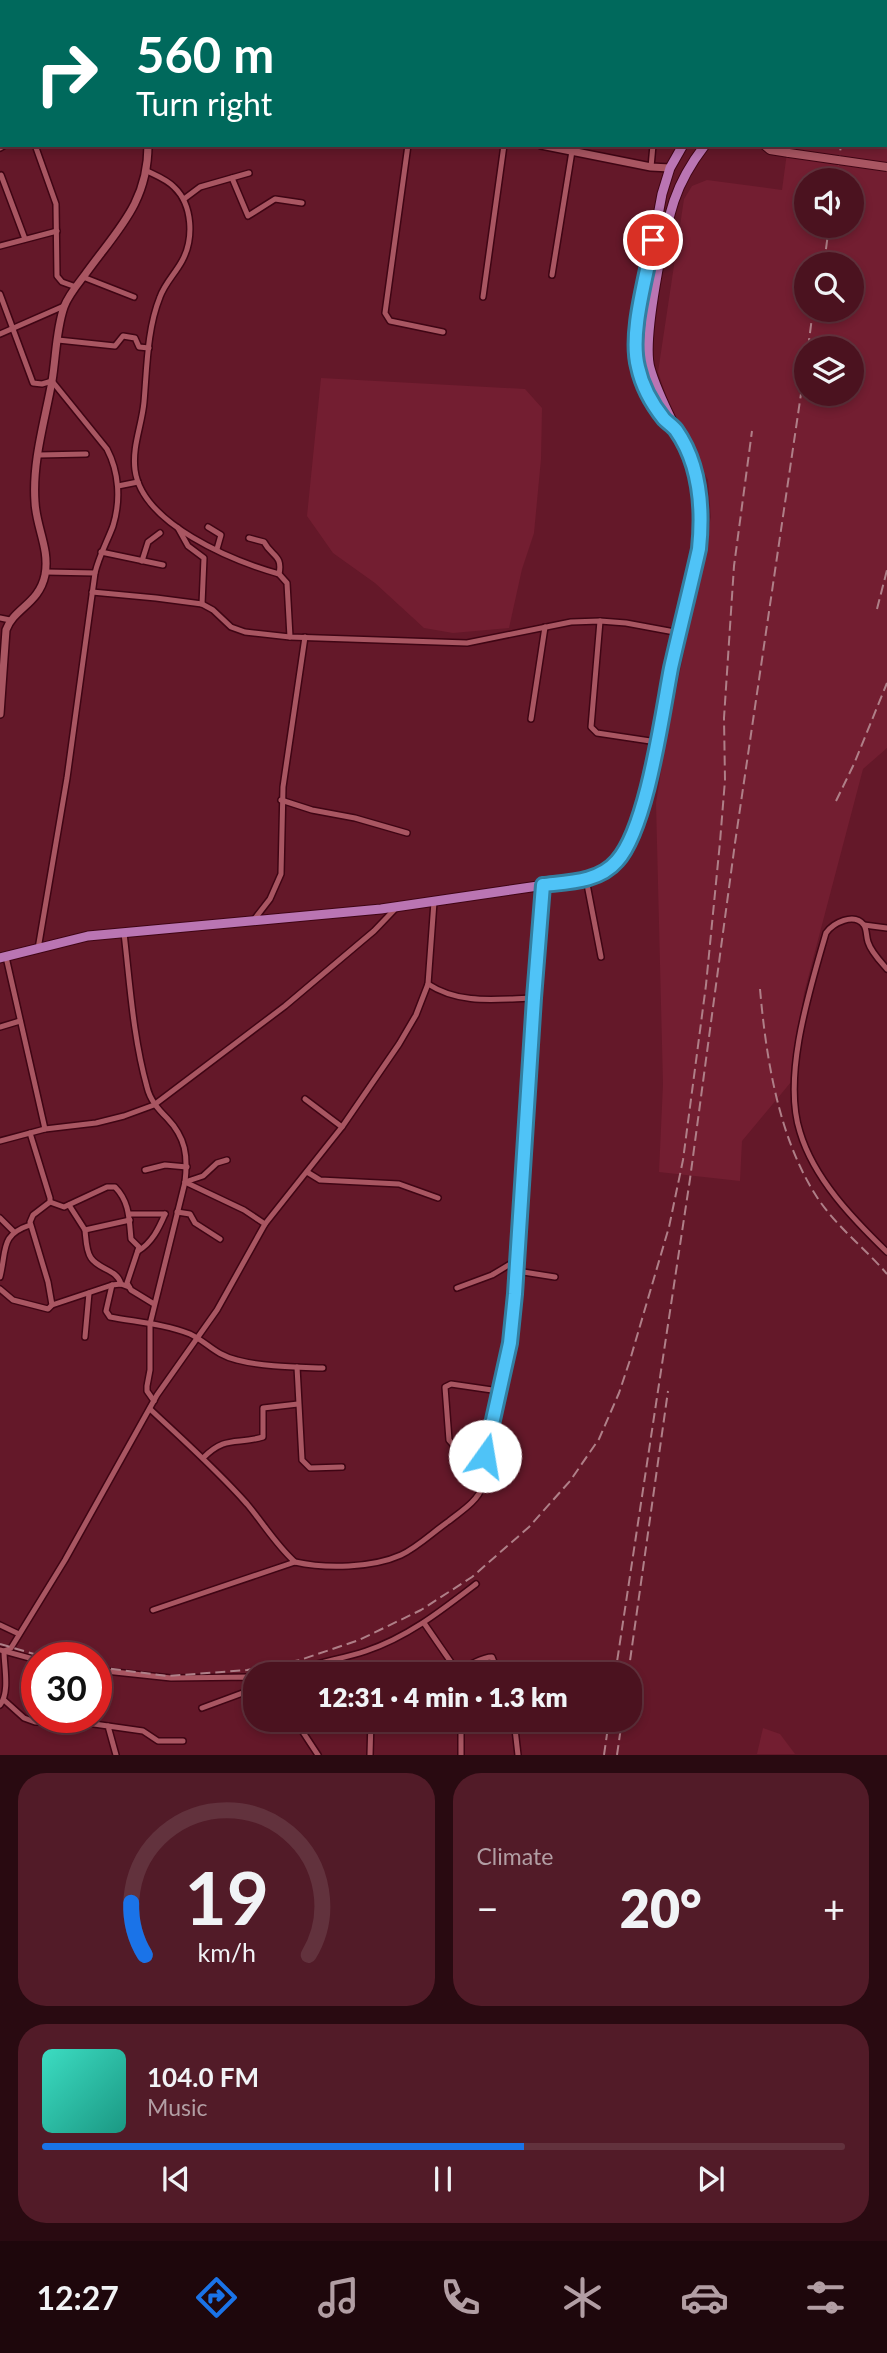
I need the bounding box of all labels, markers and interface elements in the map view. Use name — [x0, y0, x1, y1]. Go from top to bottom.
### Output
text: 560 m — [136, 25, 274, 83]
icon: right — [21, 28, 112, 119]
text: Turn right — [136, 84, 272, 123]
map controls — [794, 168, 864, 406]
button: sound — [794, 168, 864, 238]
pin — [623, 210, 683, 270]
icon: arrive — [634, 221, 672, 259]
button: search — [794, 252, 864, 322]
button: layers — [794, 336, 864, 406]
position arrow — [448, 1419, 522, 1493]
speed limit sign: 30 — [21, 1642, 112, 1733]
text: 12:31 · 4 min · 1.3 km — [317, 1681, 568, 1713]
text: Climate — [477, 1842, 553, 1870]
text: 19 — [184, 1854, 268, 1942]
text: 20° — [620, 1877, 702, 1939]
text: − — [477, 1885, 499, 1931]
text: + — [823, 1885, 845, 1931]
text: km/h — [197, 1937, 256, 1967]
text: 104.0 FM — [147, 2061, 259, 2093]
text: Music — [147, 2093, 207, 2121]
icon: previous — [157, 2160, 195, 2198]
icon: pause — [424, 2160, 462, 2198]
icon: next — [692, 2160, 730, 2198]
icon: directions — [192, 2273, 241, 2322]
icon: music — [314, 2273, 363, 2322]
icon: phone — [436, 2273, 485, 2322]
icon: climate — [558, 2273, 607, 2322]
icon: car — [680, 2273, 729, 2322]
icon: filters — [801, 2273, 850, 2322]
text: 12:27 — [36, 2278, 119, 2317]

